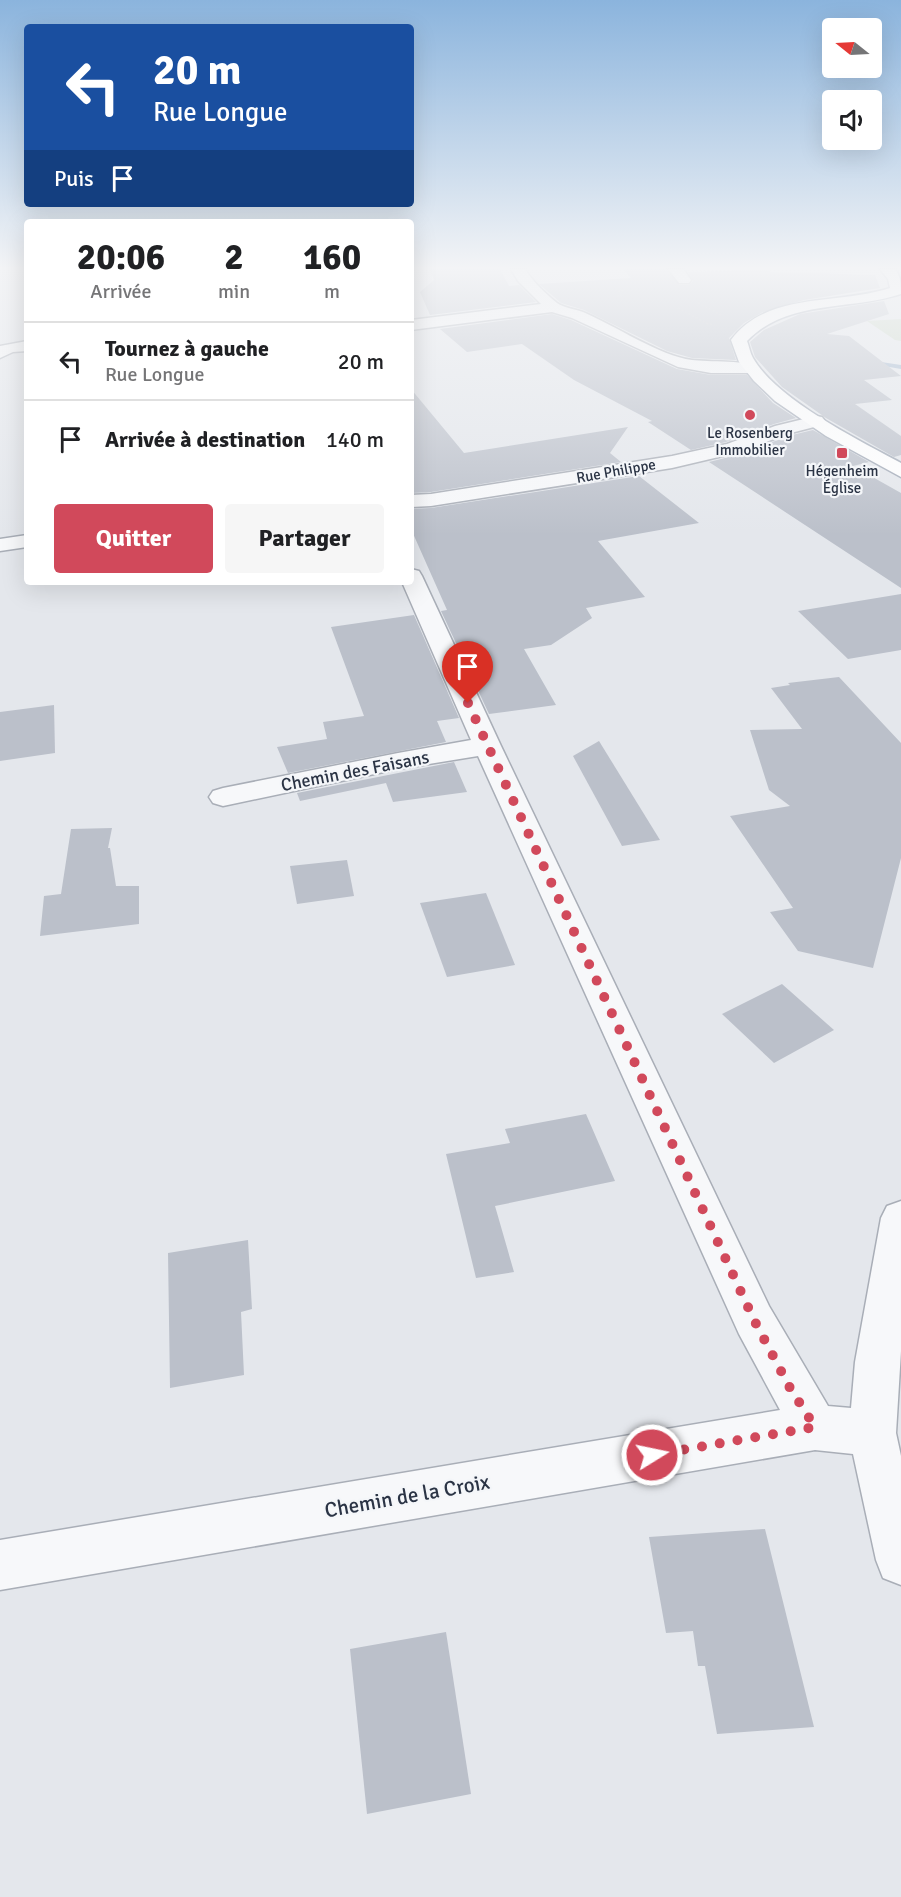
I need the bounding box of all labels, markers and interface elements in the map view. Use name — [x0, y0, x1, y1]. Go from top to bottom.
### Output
north arrow — [822, 18, 882, 78]
map controls — [822, 18, 882, 150]
text: 20 m — [153, 45, 242, 96]
icon: left — [54, 48, 132, 126]
button: sound — [822, 90, 882, 150]
text: Rue Longue — [153, 96, 287, 129]
icon: arrive — [106, 162, 139, 195]
text: Puis — [54, 165, 94, 192]
text: 20:06 — [77, 235, 165, 280]
text: 2 — [224, 235, 244, 280]
text: 160 — [303, 235, 361, 280]
text: Arrivée — [90, 279, 152, 304]
text: min — [218, 279, 250, 304]
text: m — [324, 279, 340, 304]
text: Tournez à gauche — [105, 335, 269, 362]
icon: left — [54, 345, 87, 378]
text: 20 m — [338, 348, 384, 375]
text: Rue Longue — [105, 362, 205, 387]
marker: Le Rosenberg Immobilier — [743, 408, 757, 422]
icon: arrive — [54, 423, 87, 456]
place label: Le Rosenberg Immobilier — [707, 424, 793, 459]
text: Arrivée à destination — [105, 426, 305, 453]
text: 140 m — [326, 426, 384, 453]
marker: Hégenheim Église — [835, 446, 849, 460]
street label: Rue Philippe — [575, 455, 657, 487]
place label: Hégenheim Église — [806, 462, 879, 497]
button: Quitter — [54, 504, 213, 573]
button: Partager — [225, 504, 384, 573]
pin — [442, 641, 493, 703]
icon: arrive — [451, 650, 484, 683]
street label: Chemin des Faisans — [279, 746, 431, 796]
position arrow — [620, 1423, 684, 1487]
street label: Chemin de la Croix — [322, 1469, 492, 1523]

